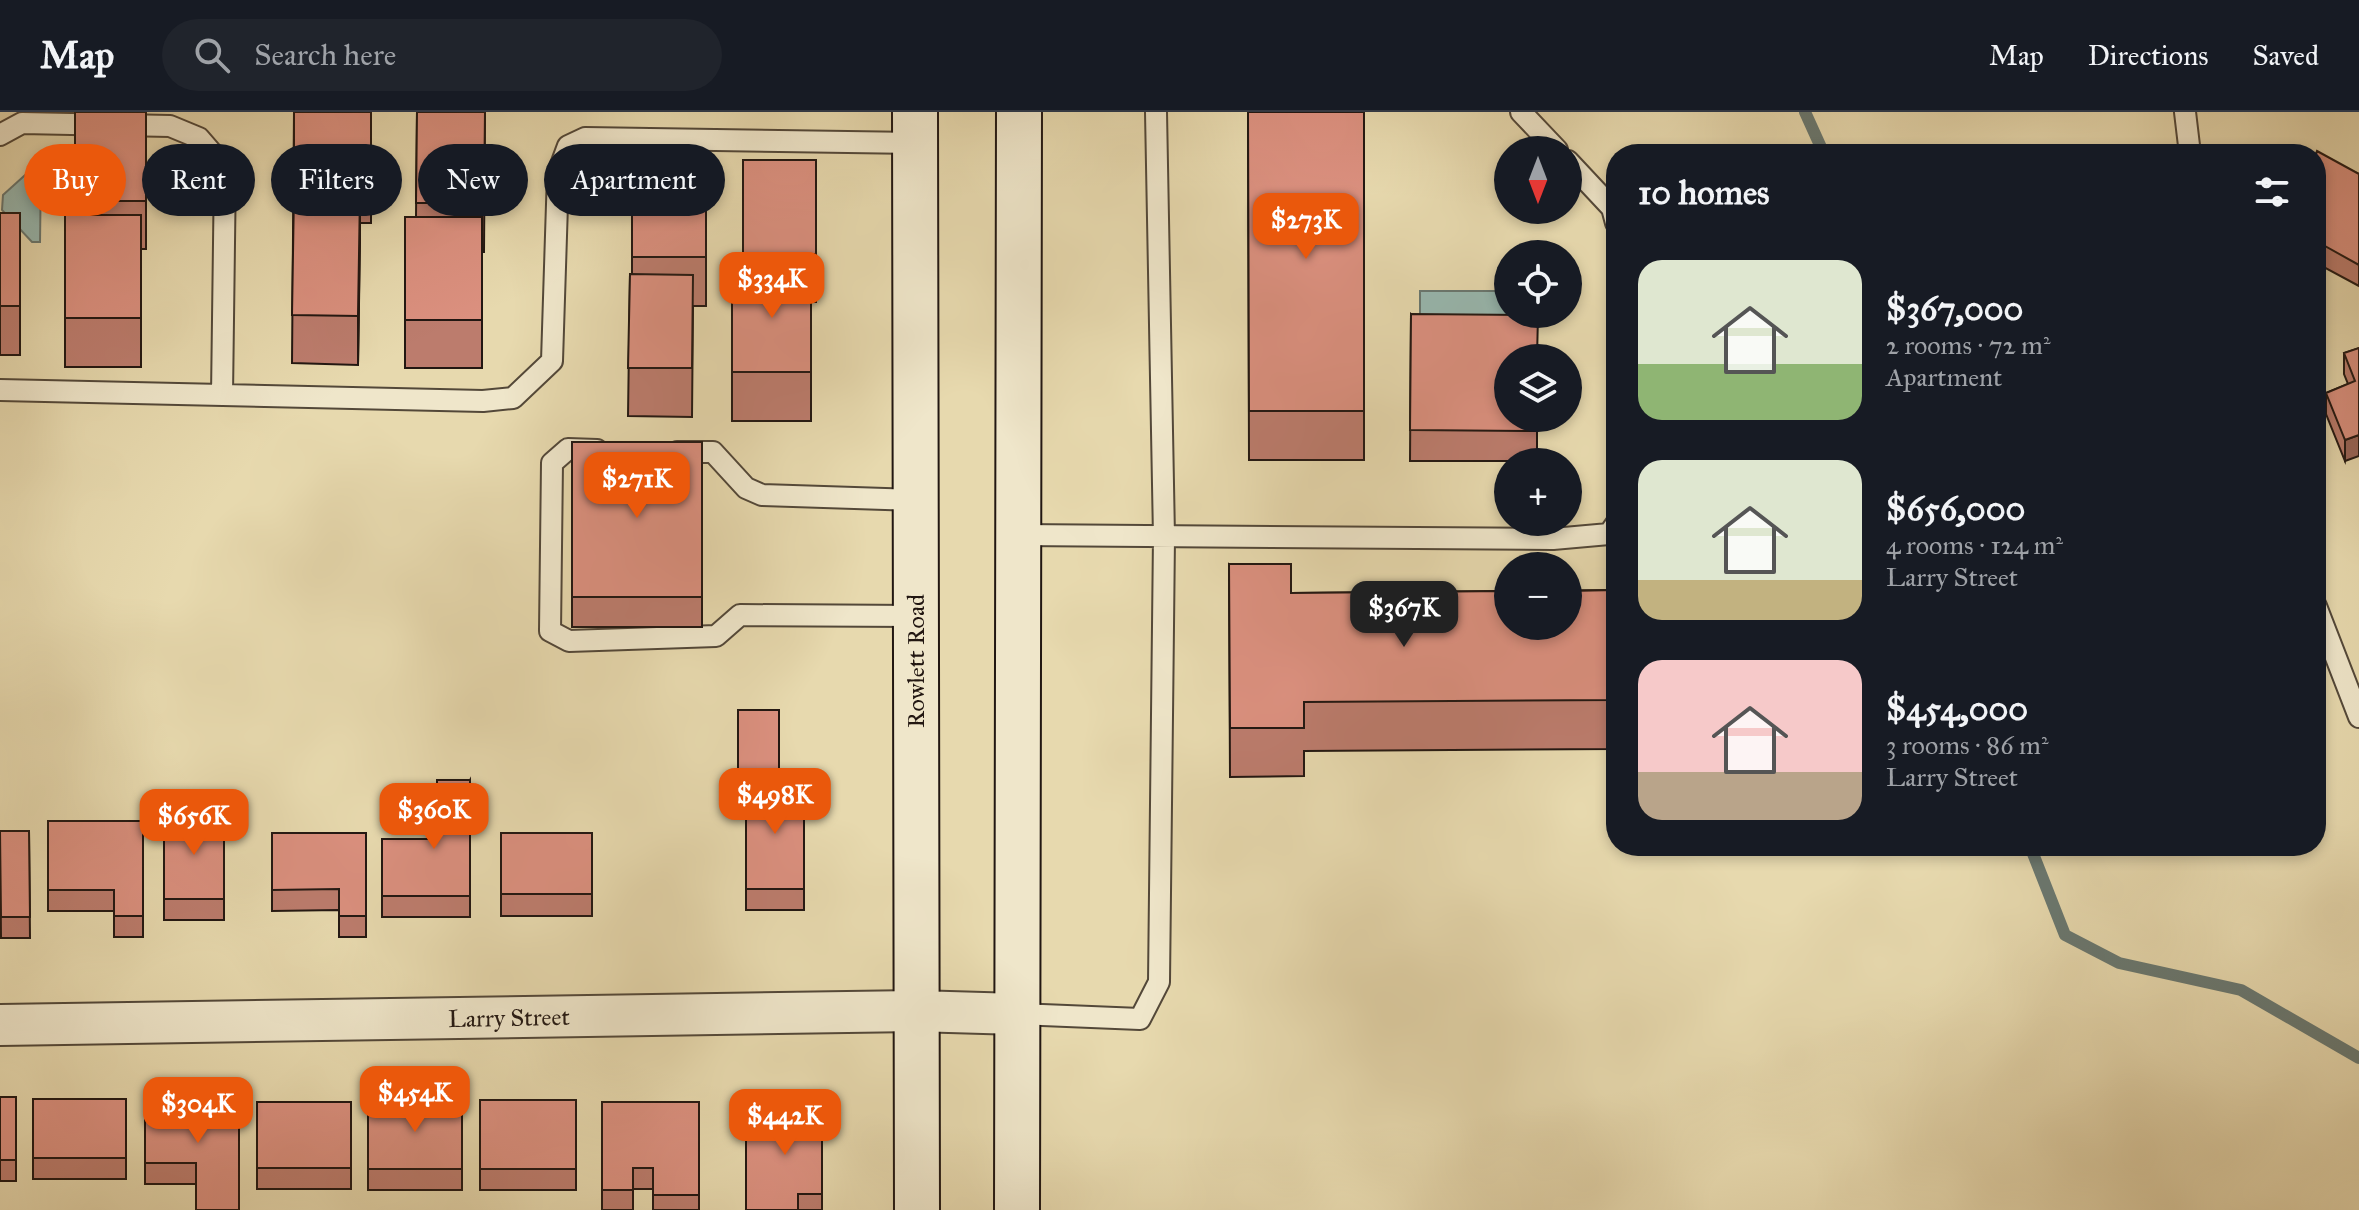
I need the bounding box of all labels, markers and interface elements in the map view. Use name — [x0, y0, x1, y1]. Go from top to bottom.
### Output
search box — [162, 19, 722, 91]
text: Map — [40, 32, 114, 78]
icon: search — [190, 33, 234, 77]
text: Search here — [254, 37, 396, 73]
text: Map — [1989, 38, 2044, 73]
text: Directions — [2088, 38, 2209, 73]
text: Saved — [2253, 38, 2319, 73]
north arrow — [1494, 136, 1582, 224]
map controls — [1494, 136, 1582, 640]
chip: Buy — [24, 144, 126, 216]
chip: Rent — [142, 144, 255, 216]
chip: Filters — [271, 144, 402, 216]
chip: New — [418, 144, 528, 216]
chip: Apartment — [544, 144, 725, 216]
icon: filters — [2250, 170, 2294, 214]
text: 10 homes — [1638, 172, 1769, 213]
pin: $273K — [1250, 193, 1362, 261]
text: $273K — [1271, 203, 1341, 235]
button: locate — [1494, 240, 1582, 328]
pin: $334K — [716, 252, 828, 320]
text: $334K — [737, 262, 807, 294]
text: $367,000 — [1886, 288, 2023, 329]
icon: home — [1702, 292, 1798, 388]
text: 2 rooms · 72 m² — [1886, 329, 2050, 361]
button: layers — [1494, 344, 1582, 432]
text: Apartment — [1886, 361, 2002, 393]
button: + — [1494, 448, 1582, 536]
pin: $271K — [581, 452, 693, 520]
text: $271K — [602, 462, 672, 494]
text: $656,000 — [1886, 488, 2025, 529]
icon: home — [1702, 492, 1798, 588]
text: 4 rooms · 124 m² — [1886, 529, 2063, 561]
button: − — [1494, 552, 1582, 640]
text: Larry Street — [1886, 561, 2018, 593]
pin: $367K — [1348, 581, 1460, 649]
text: $367K — [1368, 591, 1440, 623]
street label: Rowlett Road — [901, 594, 931, 728]
text: $454,000 — [1886, 688, 2028, 729]
icon: home — [1702, 692, 1798, 788]
text: 3 rooms · 86 m² — [1886, 729, 2049, 761]
text: Larry Street — [1886, 761, 2018, 793]
pin: $498K — [719, 768, 831, 836]
text: $498K — [737, 778, 813, 810]
pin: $360K — [378, 783, 490, 851]
pin: $656K — [138, 789, 250, 857]
text: $360K — [398, 793, 470, 825]
text: $656K — [158, 799, 230, 831]
street label: Larry Street — [448, 1002, 571, 1034]
pin: $454K — [359, 1066, 471, 1134]
text: $454K — [378, 1076, 452, 1108]
pin: $304K — [142, 1077, 254, 1145]
text: $304K — [161, 1087, 235, 1119]
pin: $442K — [729, 1089, 841, 1157]
text: $442K — [747, 1099, 823, 1131]

